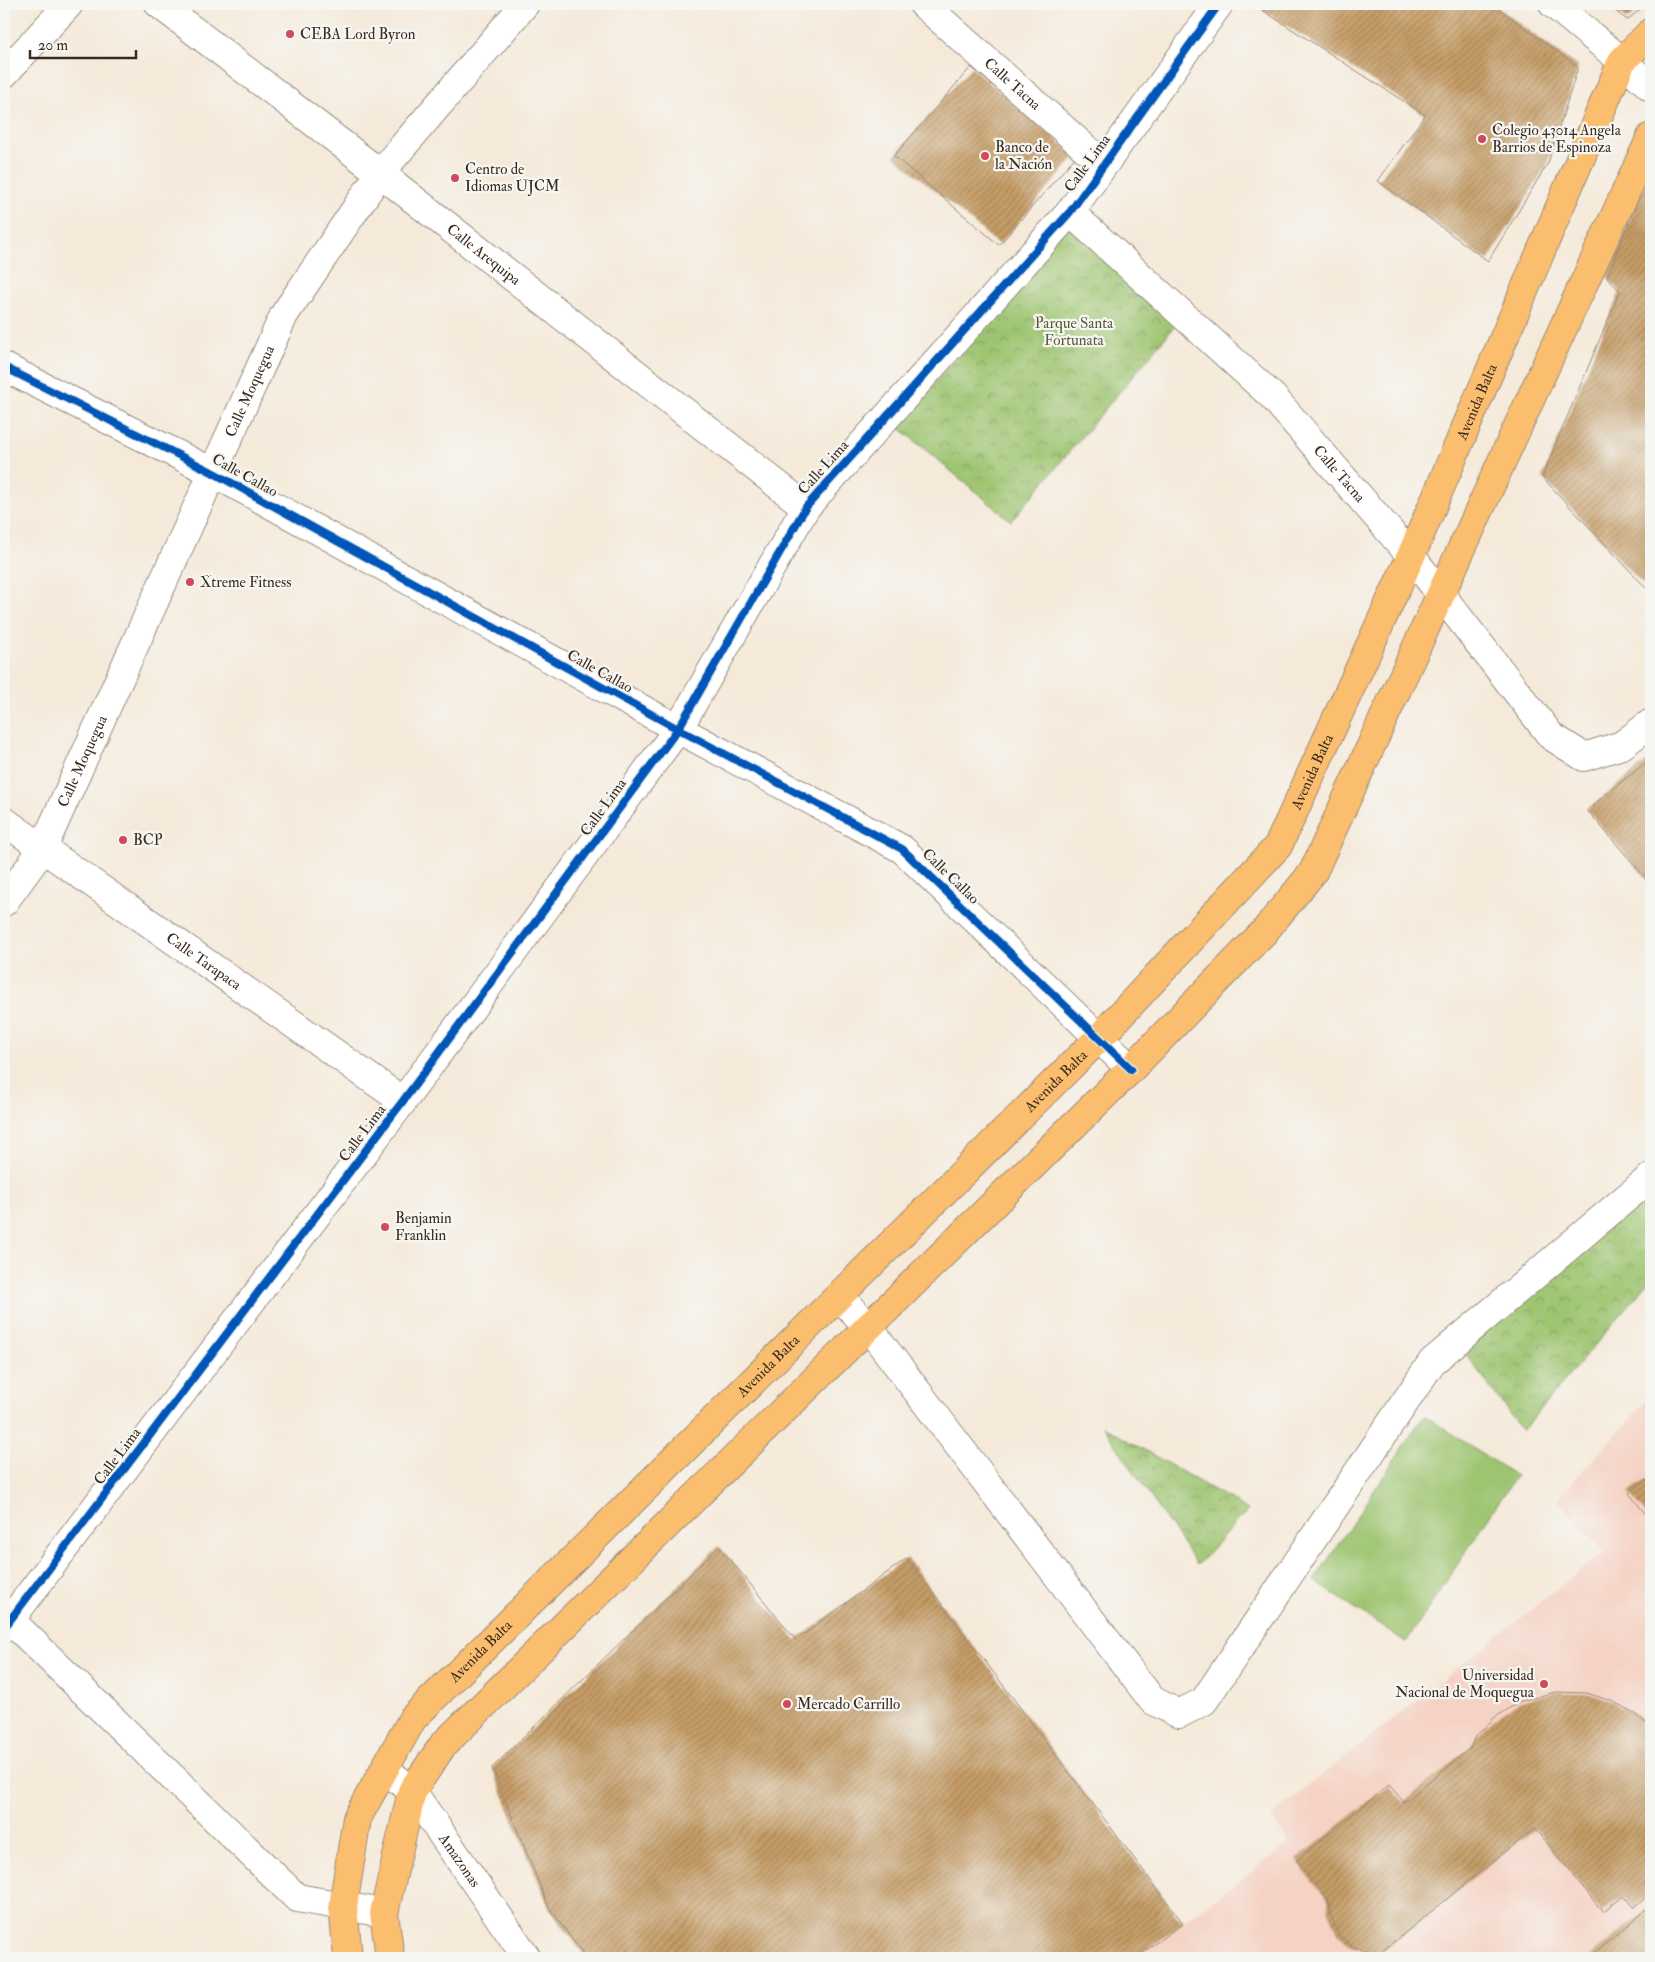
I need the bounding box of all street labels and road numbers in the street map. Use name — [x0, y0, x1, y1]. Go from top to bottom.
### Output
street label: Calle Tacna — [980, 54, 1045, 115]
street label: Calle Lima — [1060, 130, 1115, 196]
street label: Calle Arequipa — [443, 220, 525, 290]
street label: Calle Moquegua — [221, 342, 279, 440]
street label: Avenida Balta — [1452, 360, 1502, 444]
street label: Calle Lima — [794, 436, 853, 499]
street label: Calle Tacna — [1309, 441, 1370, 507]
street label: Calle Callao — [209, 450, 281, 501]
street label: Calle Callao — [564, 646, 636, 697]
street label: Calle Moquegua — [54, 712, 112, 810]
street label: Avenida Balta — [1287, 730, 1338, 814]
street label: Calle Lima — [576, 774, 631, 840]
street label: Calle Callao — [918, 844, 983, 908]
street label: Calle Tarapaca — [162, 929, 245, 995]
street label: Avenida Balta — [1020, 1045, 1092, 1117]
street label: Calle Lima — [335, 1100, 391, 1166]
street label: Avenida Balta — [732, 1330, 805, 1402]
street label: Calle Lima — [90, 1423, 146, 1489]
street label: Avenida Balta — [445, 1616, 517, 1687]
street label: Amazonas — [434, 1829, 484, 1891]

